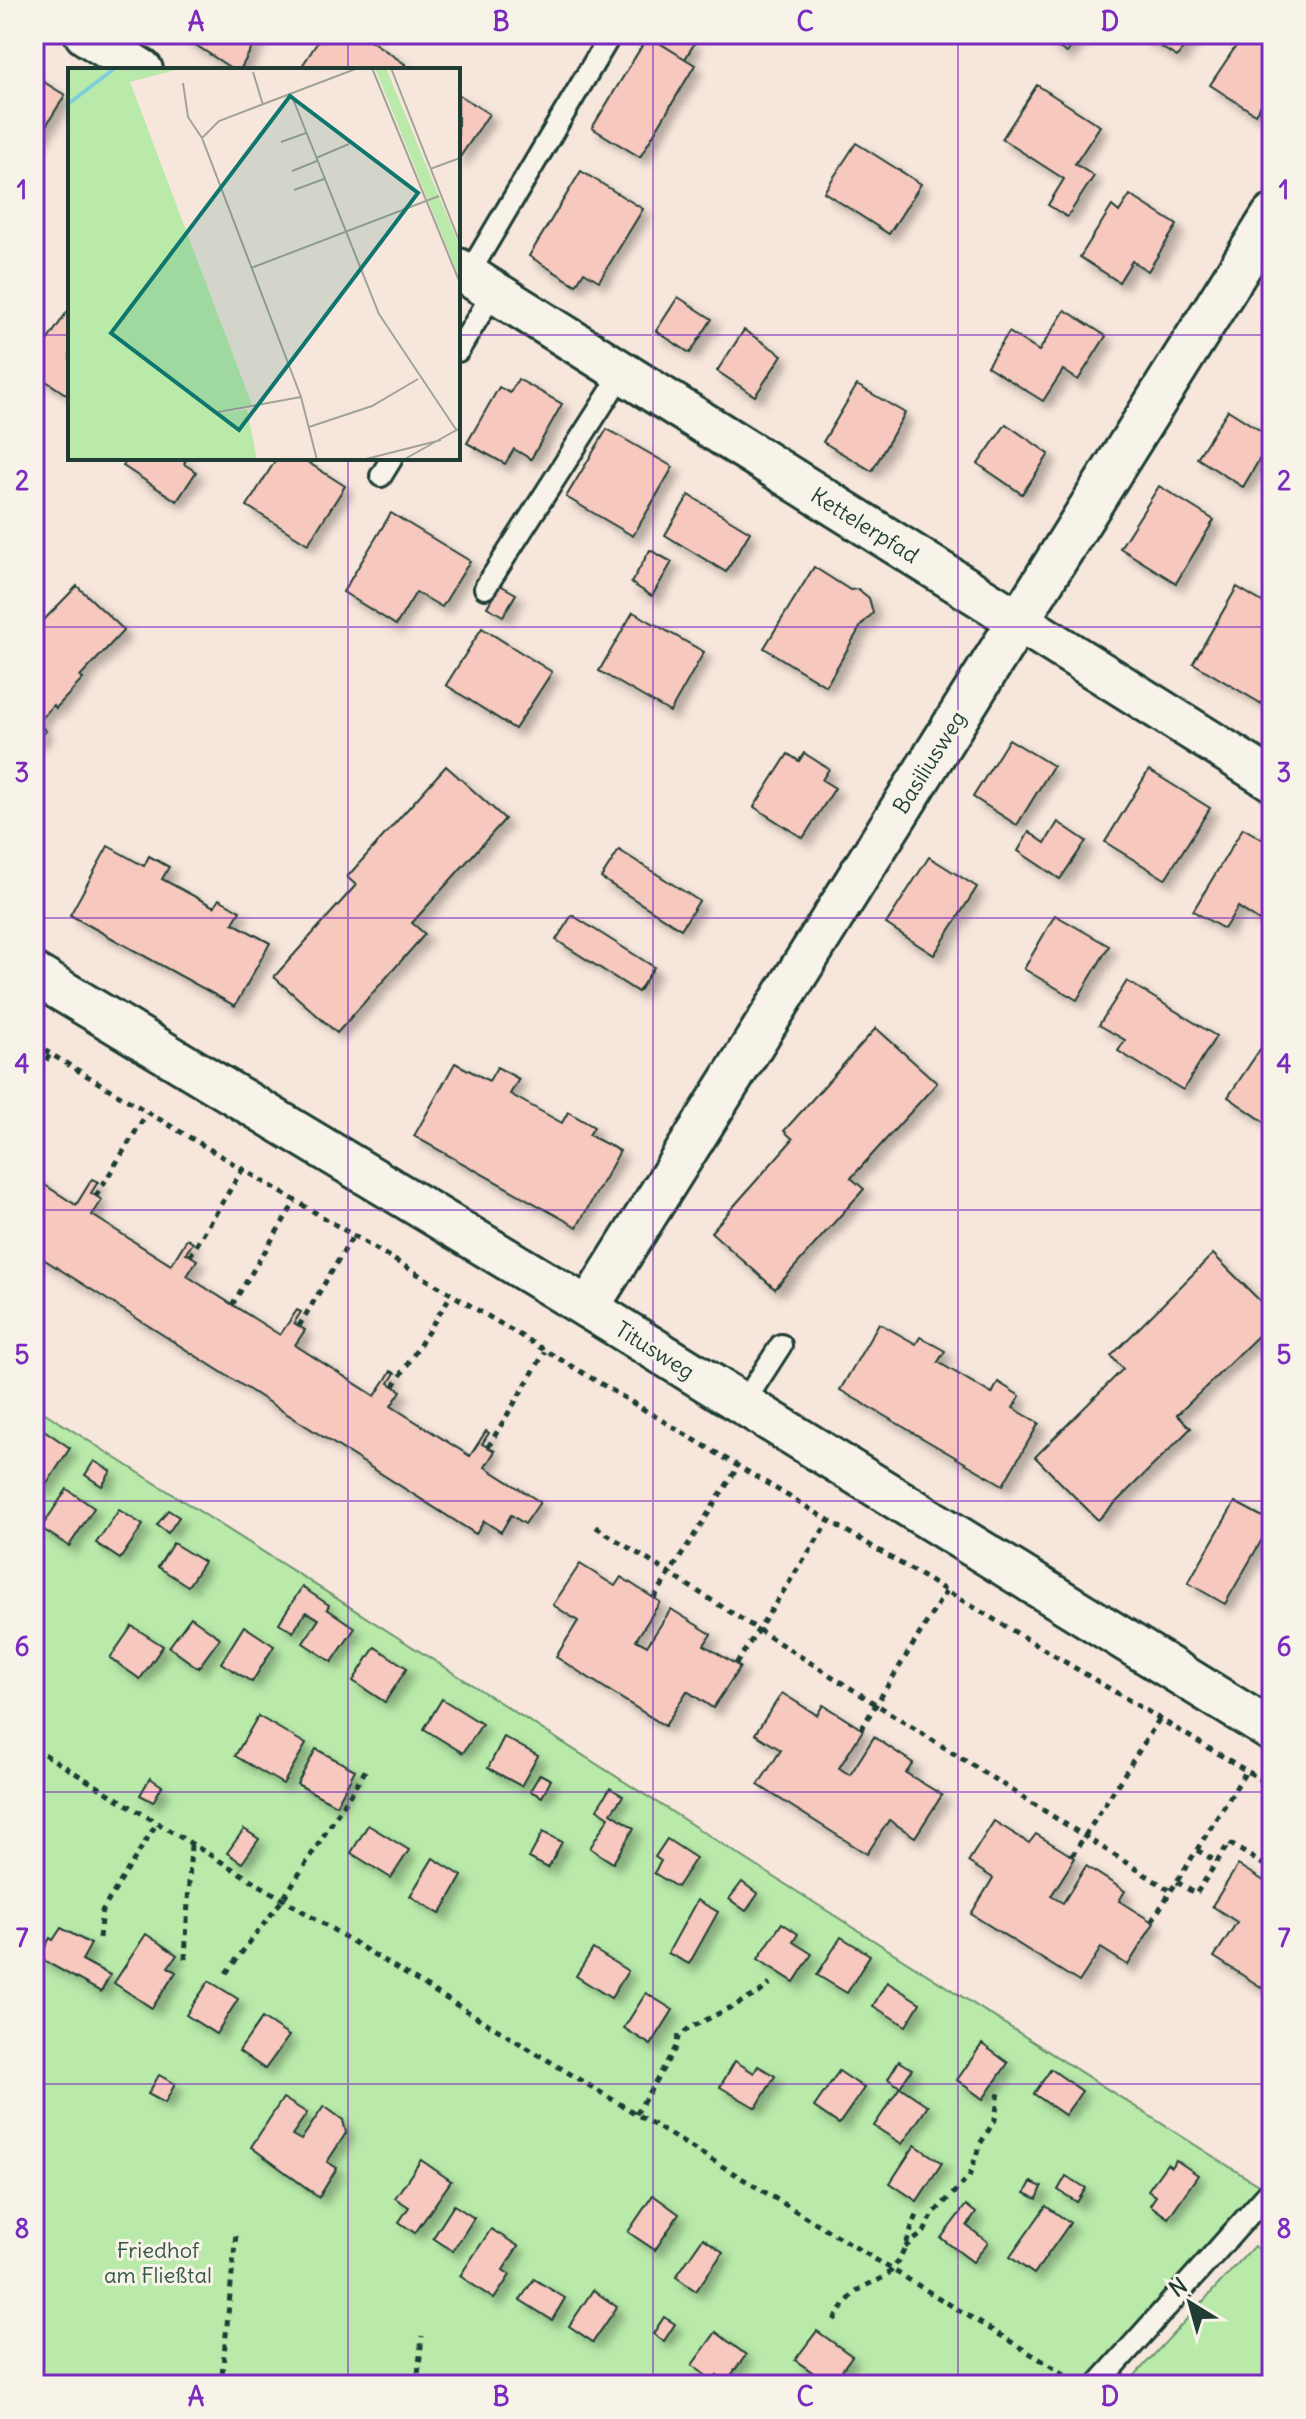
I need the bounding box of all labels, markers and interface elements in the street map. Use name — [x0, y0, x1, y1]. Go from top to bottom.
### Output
text: A — [188, 5, 205, 38]
text: B — [492, 5, 510, 38]
text: C — [796, 5, 814, 38]
text: D — [1101, 5, 1119, 38]
inset map — [68, 68, 460, 460]
text: 1 — [17, 173, 27, 206]
text: 1 — [1279, 173, 1289, 206]
text: 2 — [15, 464, 29, 497]
text: 2 — [1277, 464, 1291, 497]
street label: Kettelerpfad — [806, 481, 924, 569]
street label: Basiliusweg — [886, 705, 972, 819]
text: 3 — [15, 756, 29, 789]
text: 3 — [1277, 756, 1291, 789]
text: 4 — [14, 1047, 30, 1080]
text: 4 — [1276, 1047, 1292, 1080]
street label: Titusweg — [610, 1315, 700, 1385]
text: 5 — [15, 1338, 30, 1371]
text: 5 — [1277, 1338, 1292, 1371]
text: 6 — [14, 1630, 30, 1663]
text: 6 — [1276, 1630, 1292, 1663]
text: 7 — [16, 1921, 29, 1954]
text: 7 — [1278, 1921, 1291, 1954]
text: 8 — [15, 2212, 29, 2245]
text: 8 — [1277, 2212, 1291, 2245]
park label: Friedhof am Fließtal — [104, 2236, 212, 2289]
north arrow — [1150, 2263, 1230, 2343]
text: N — [1163, 2271, 1192, 2303]
text: A — [188, 2380, 205, 2413]
text: B — [492, 2380, 510, 2413]
text: C — [796, 2380, 814, 2413]
text: D — [1101, 2380, 1119, 2413]

